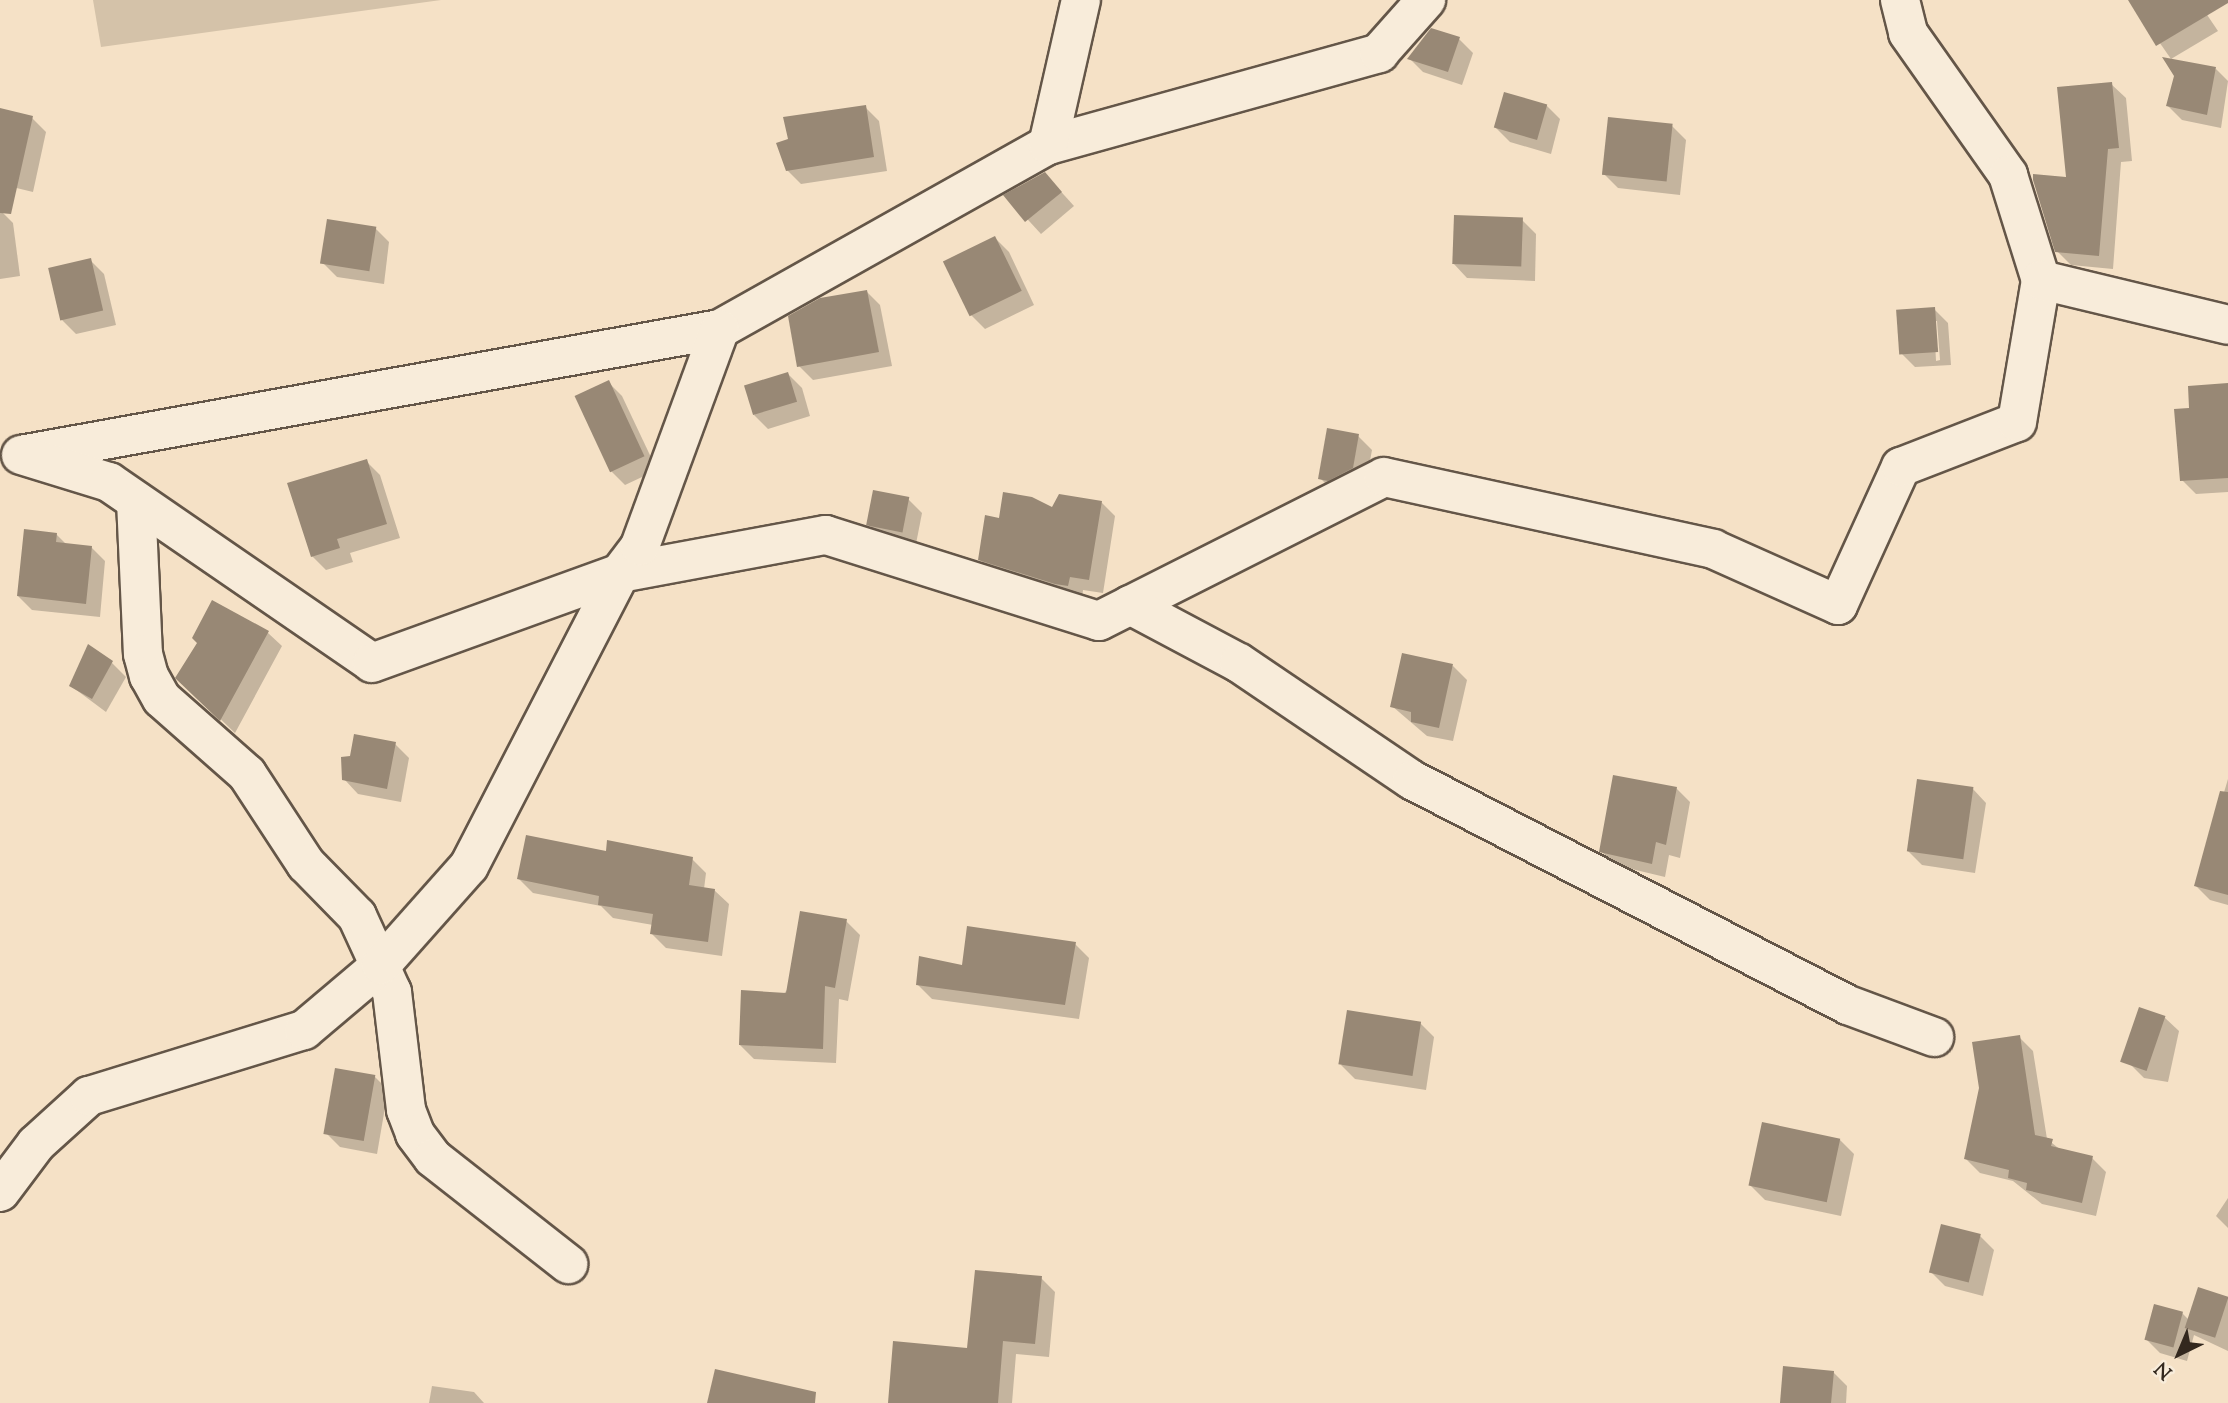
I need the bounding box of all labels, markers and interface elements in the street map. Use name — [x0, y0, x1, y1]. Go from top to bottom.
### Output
north arrow — [2144, 1319, 2214, 1389]
text: N — [2150, 1355, 2179, 1385]

